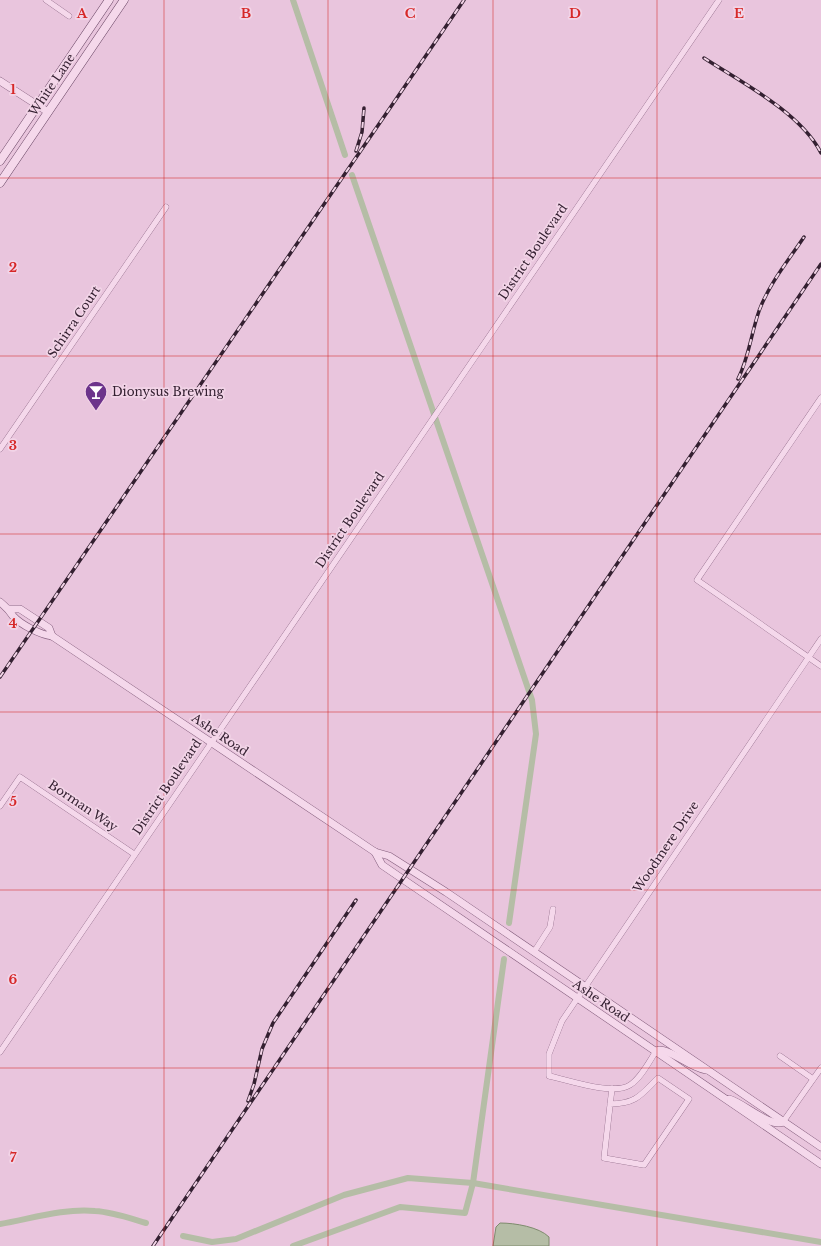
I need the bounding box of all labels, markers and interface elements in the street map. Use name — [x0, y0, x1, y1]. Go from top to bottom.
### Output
text: A — [76, 5, 88, 22]
text: B — [241, 5, 251, 22]
text: C — [405, 5, 416, 22]
text: D — [569, 5, 581, 22]
text: E — [734, 5, 744, 22]
street label: White Lane — [25, 51, 78, 120]
text: 1 — [10, 81, 16, 98]
street label: District Boulevard — [495, 201, 570, 302]
text: 2 — [9, 259, 17, 276]
street label: Schirra Court — [44, 282, 103, 361]
bar icon: Dionysus Brewing — [83, 379, 109, 412]
place label: Dionysus Brewing — [112, 384, 225, 399]
text: 3 — [9, 437, 17, 454]
street label: District Boulevard — [312, 469, 387, 570]
text: 4 — [9, 615, 18, 632]
street label: Ashe Road — [188, 710, 252, 759]
street label: District Boulevard — [129, 736, 204, 837]
street label: Borman Way — [46, 777, 121, 835]
text: 5 — [9, 793, 17, 810]
street label: Woodmere Drive — [629, 798, 702, 896]
text: 6 — [9, 971, 18, 988]
street label: Ashe Road — [569, 976, 633, 1025]
text: 7 — [10, 1149, 17, 1166]

